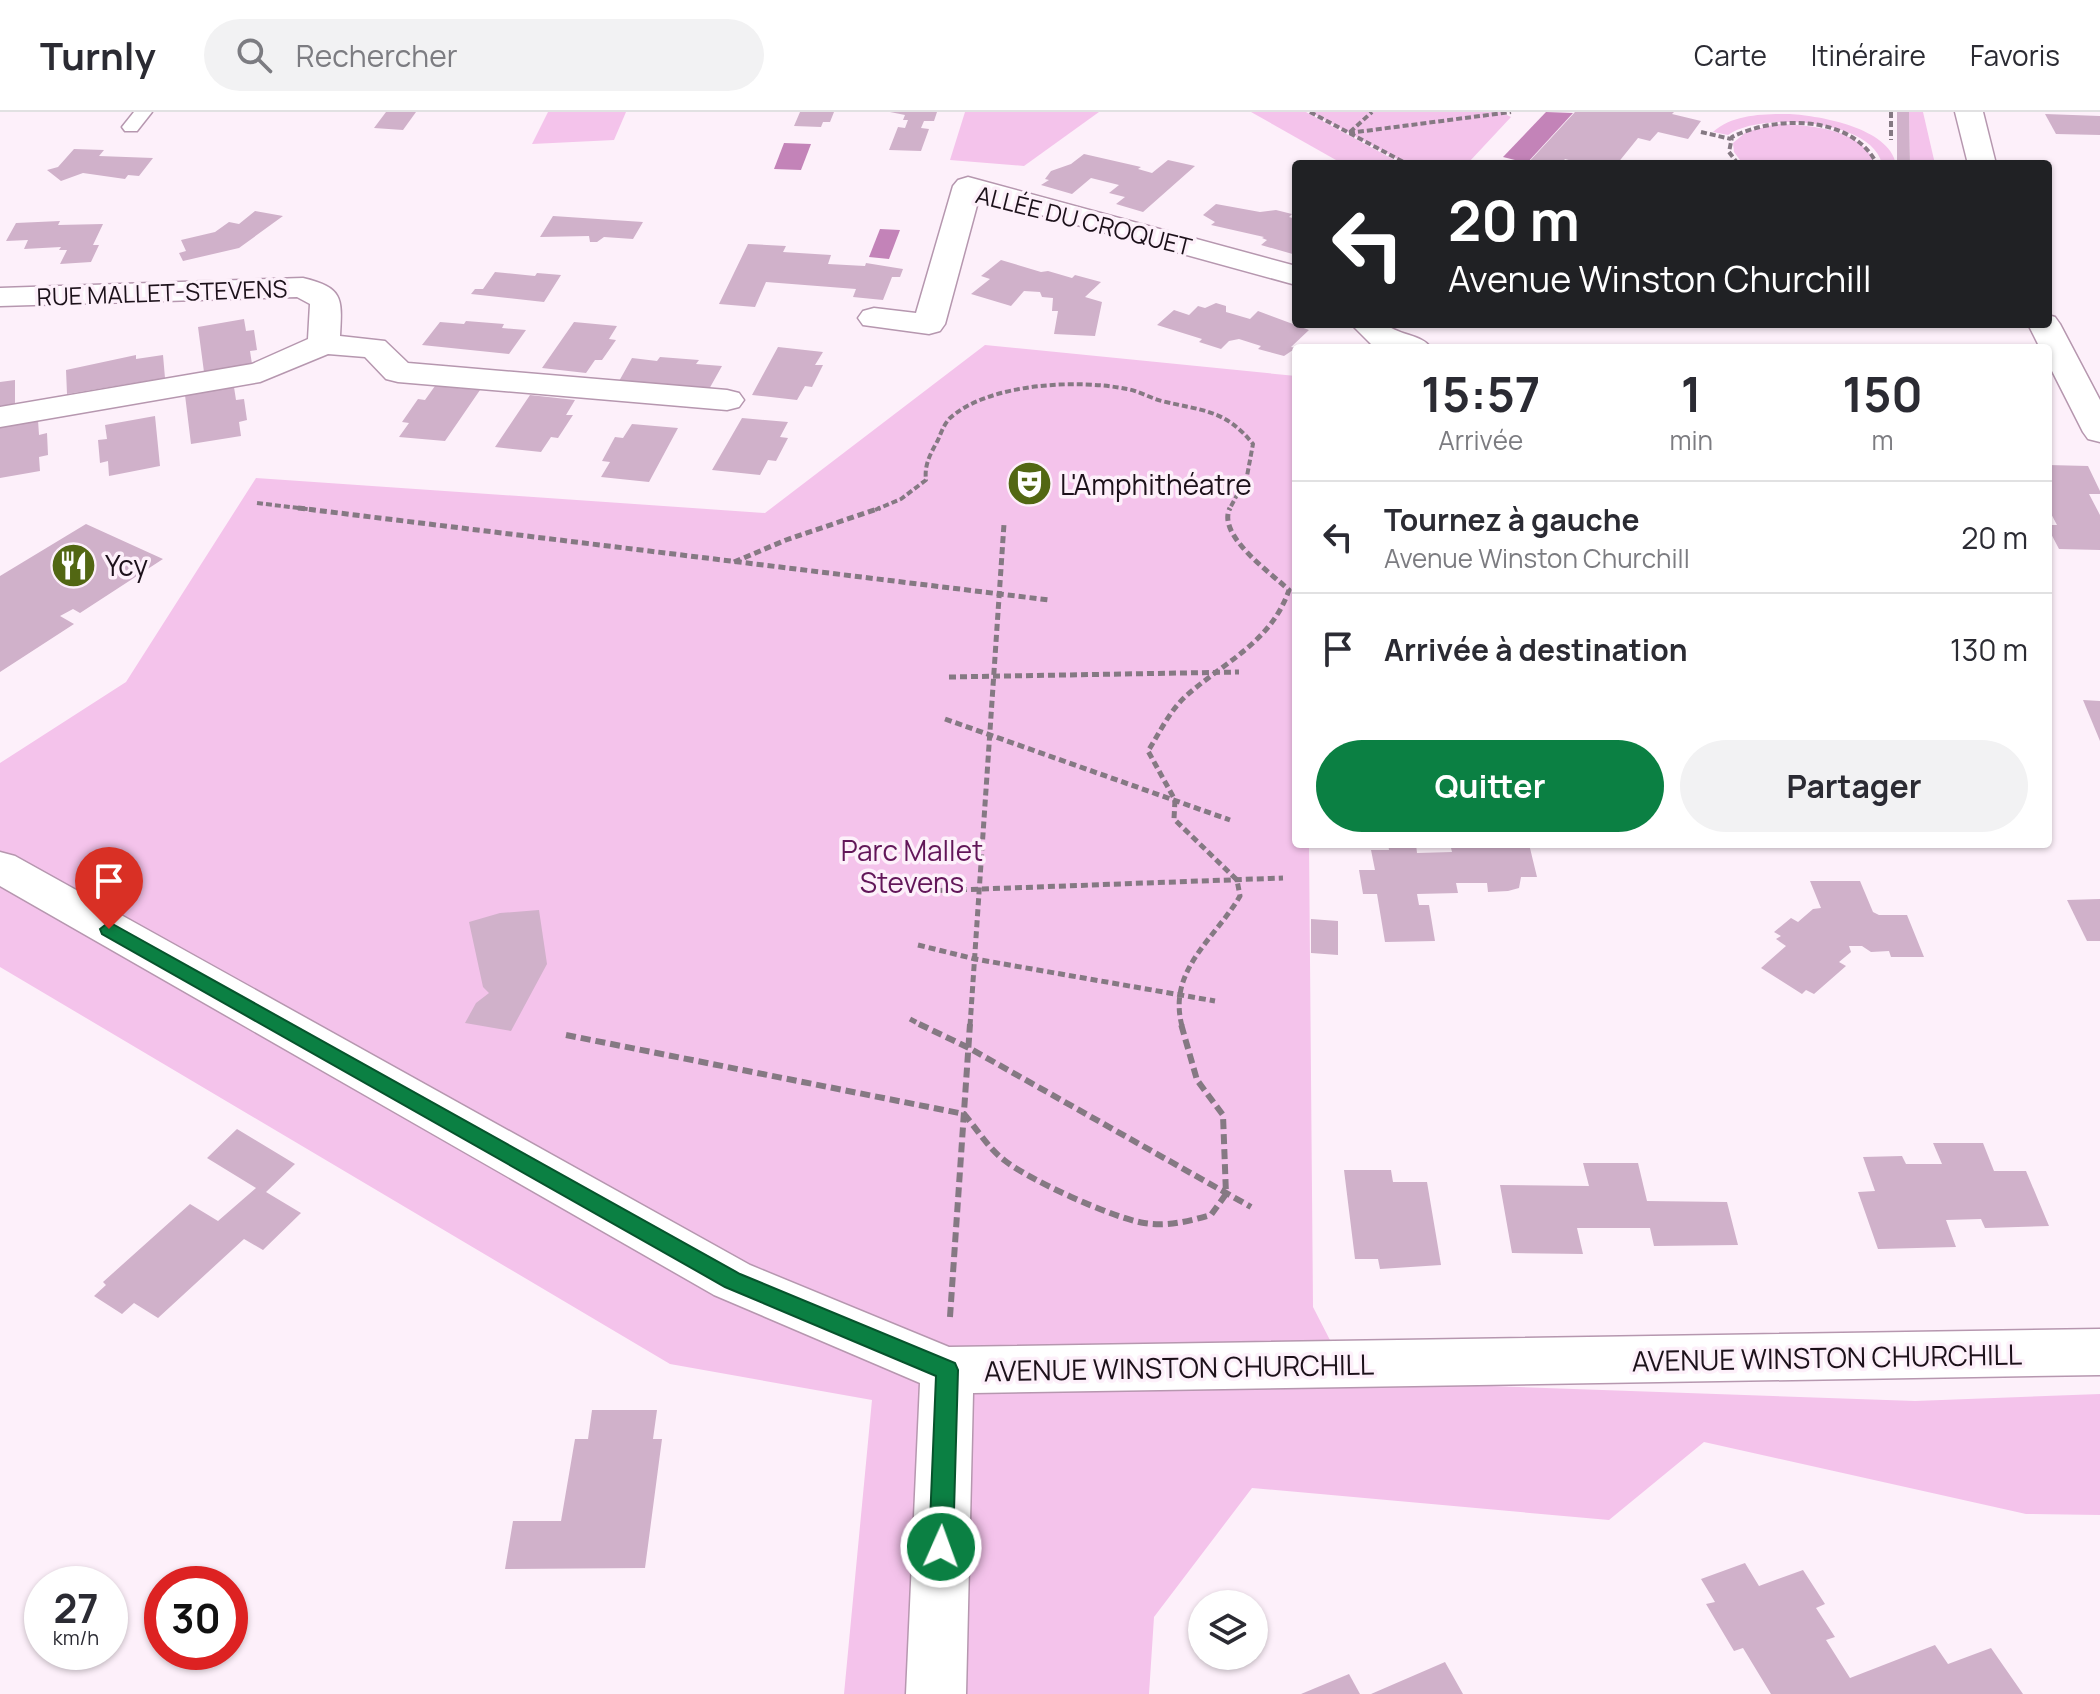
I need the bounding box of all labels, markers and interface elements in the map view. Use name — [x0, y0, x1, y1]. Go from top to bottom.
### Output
search box — [204, 19, 764, 91]
text: Turnly — [40, 29, 156, 81]
icon: search — [232, 33, 276, 77]
text: Rechercher — [296, 35, 457, 76]
text: Carte — [1694, 36, 1767, 74]
text: Itinéraire — [1811, 36, 1926, 74]
text: Favoris — [1970, 36, 2060, 74]
street label: ALLÉE DU CROQUET — [973, 177, 1196, 263]
text: 20 m — [1448, 181, 1580, 258]
icon: left — [1316, 192, 1420, 296]
text: Avenue Winston Churchill — [1448, 254, 1871, 303]
street label: RUE MALLET-STEVENS — [36, 271, 288, 313]
text: 15:57 — [1421, 361, 1540, 426]
text: 1 — [1681, 361, 1702, 426]
text: 150 — [1842, 361, 1923, 426]
text: Arrivée — [1438, 422, 1523, 458]
text: min — [1669, 422, 1713, 458]
text: m — [1871, 422, 1894, 458]
theatre icon: L'Amphithéatre — [1005, 460, 1053, 508]
place label: L'Amphithéatre — [1060, 465, 1252, 503]
text: Tournez à gauche — [1384, 499, 1640, 540]
icon: left — [1316, 515, 1360, 559]
text: 20 m — [1961, 517, 2028, 558]
text: Avenue Winston Churchill — [1384, 540, 1690, 576]
restaurant icon: Ycy — [50, 541, 98, 589]
place label: Ycy — [105, 546, 148, 584]
icon: arrive — [1316, 627, 1360, 671]
text: Arrivée à destination — [1384, 629, 1687, 670]
text: 130 m — [1950, 629, 2028, 670]
button: Quitter — [1316, 740, 1664, 832]
button: Partager — [1680, 740, 2028, 832]
park label: Parc Mallet Stevens — [841, 831, 983, 901]
pin — [75, 847, 143, 929]
icon: arrive — [87, 859, 131, 903]
street label: AVENUE WINSTON CHURCHILL — [1631, 1335, 2023, 1379]
street label: AVENUE WINSTON CHURCHILL — [983, 1345, 1375, 1389]
position arrow — [899, 1505, 983, 1589]
speed limit sign: 30 — [144, 1566, 248, 1670]
text: 27 — [53, 1580, 99, 1635]
map controls — [1188, 1590, 1268, 1670]
button: layers — [1188, 1590, 1268, 1670]
text: km/h — [53, 1624, 99, 1651]

